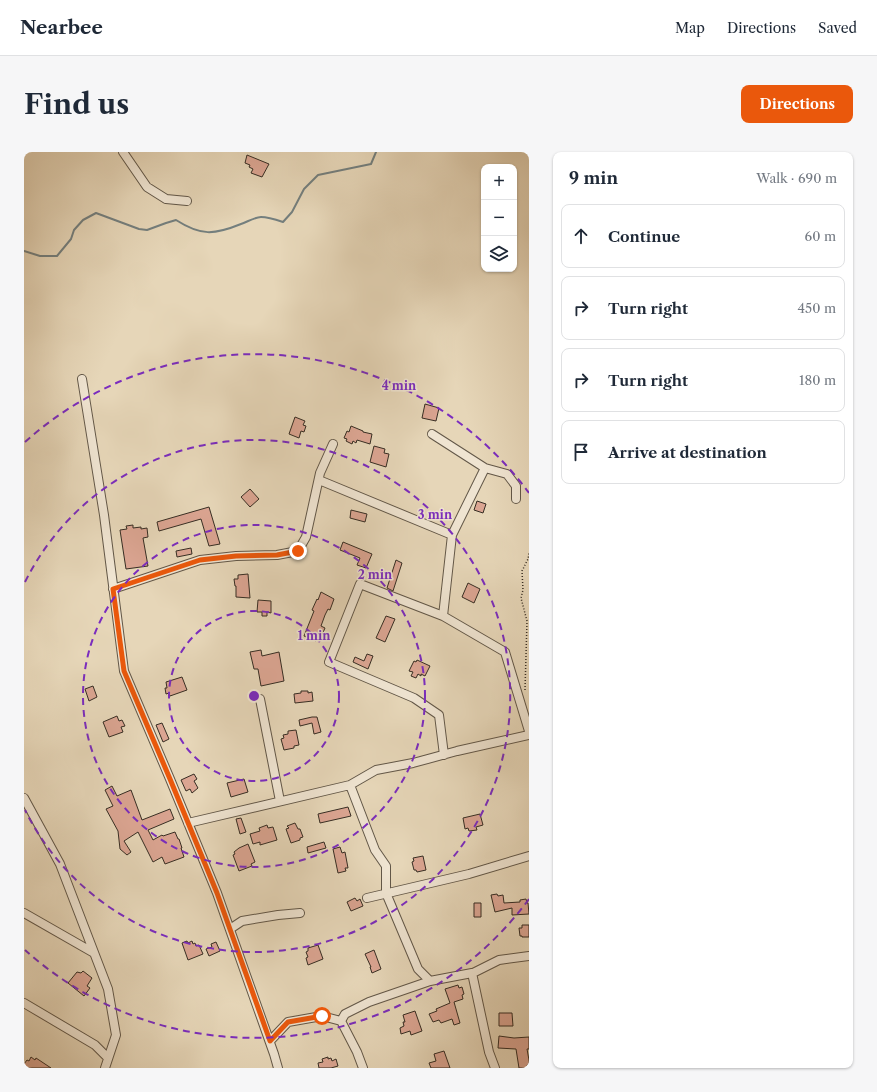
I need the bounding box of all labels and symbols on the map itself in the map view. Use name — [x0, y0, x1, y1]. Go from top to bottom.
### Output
text: 4 min — [382, 378, 417, 393]
text: 3 min — [418, 507, 453, 522]
route end — [289, 542, 307, 560]
text: 2 min — [358, 567, 393, 582]
text: 1 min — [298, 628, 331, 643]
centre of rings — [247, 689, 261, 703]
route start — [313, 1007, 331, 1025]

